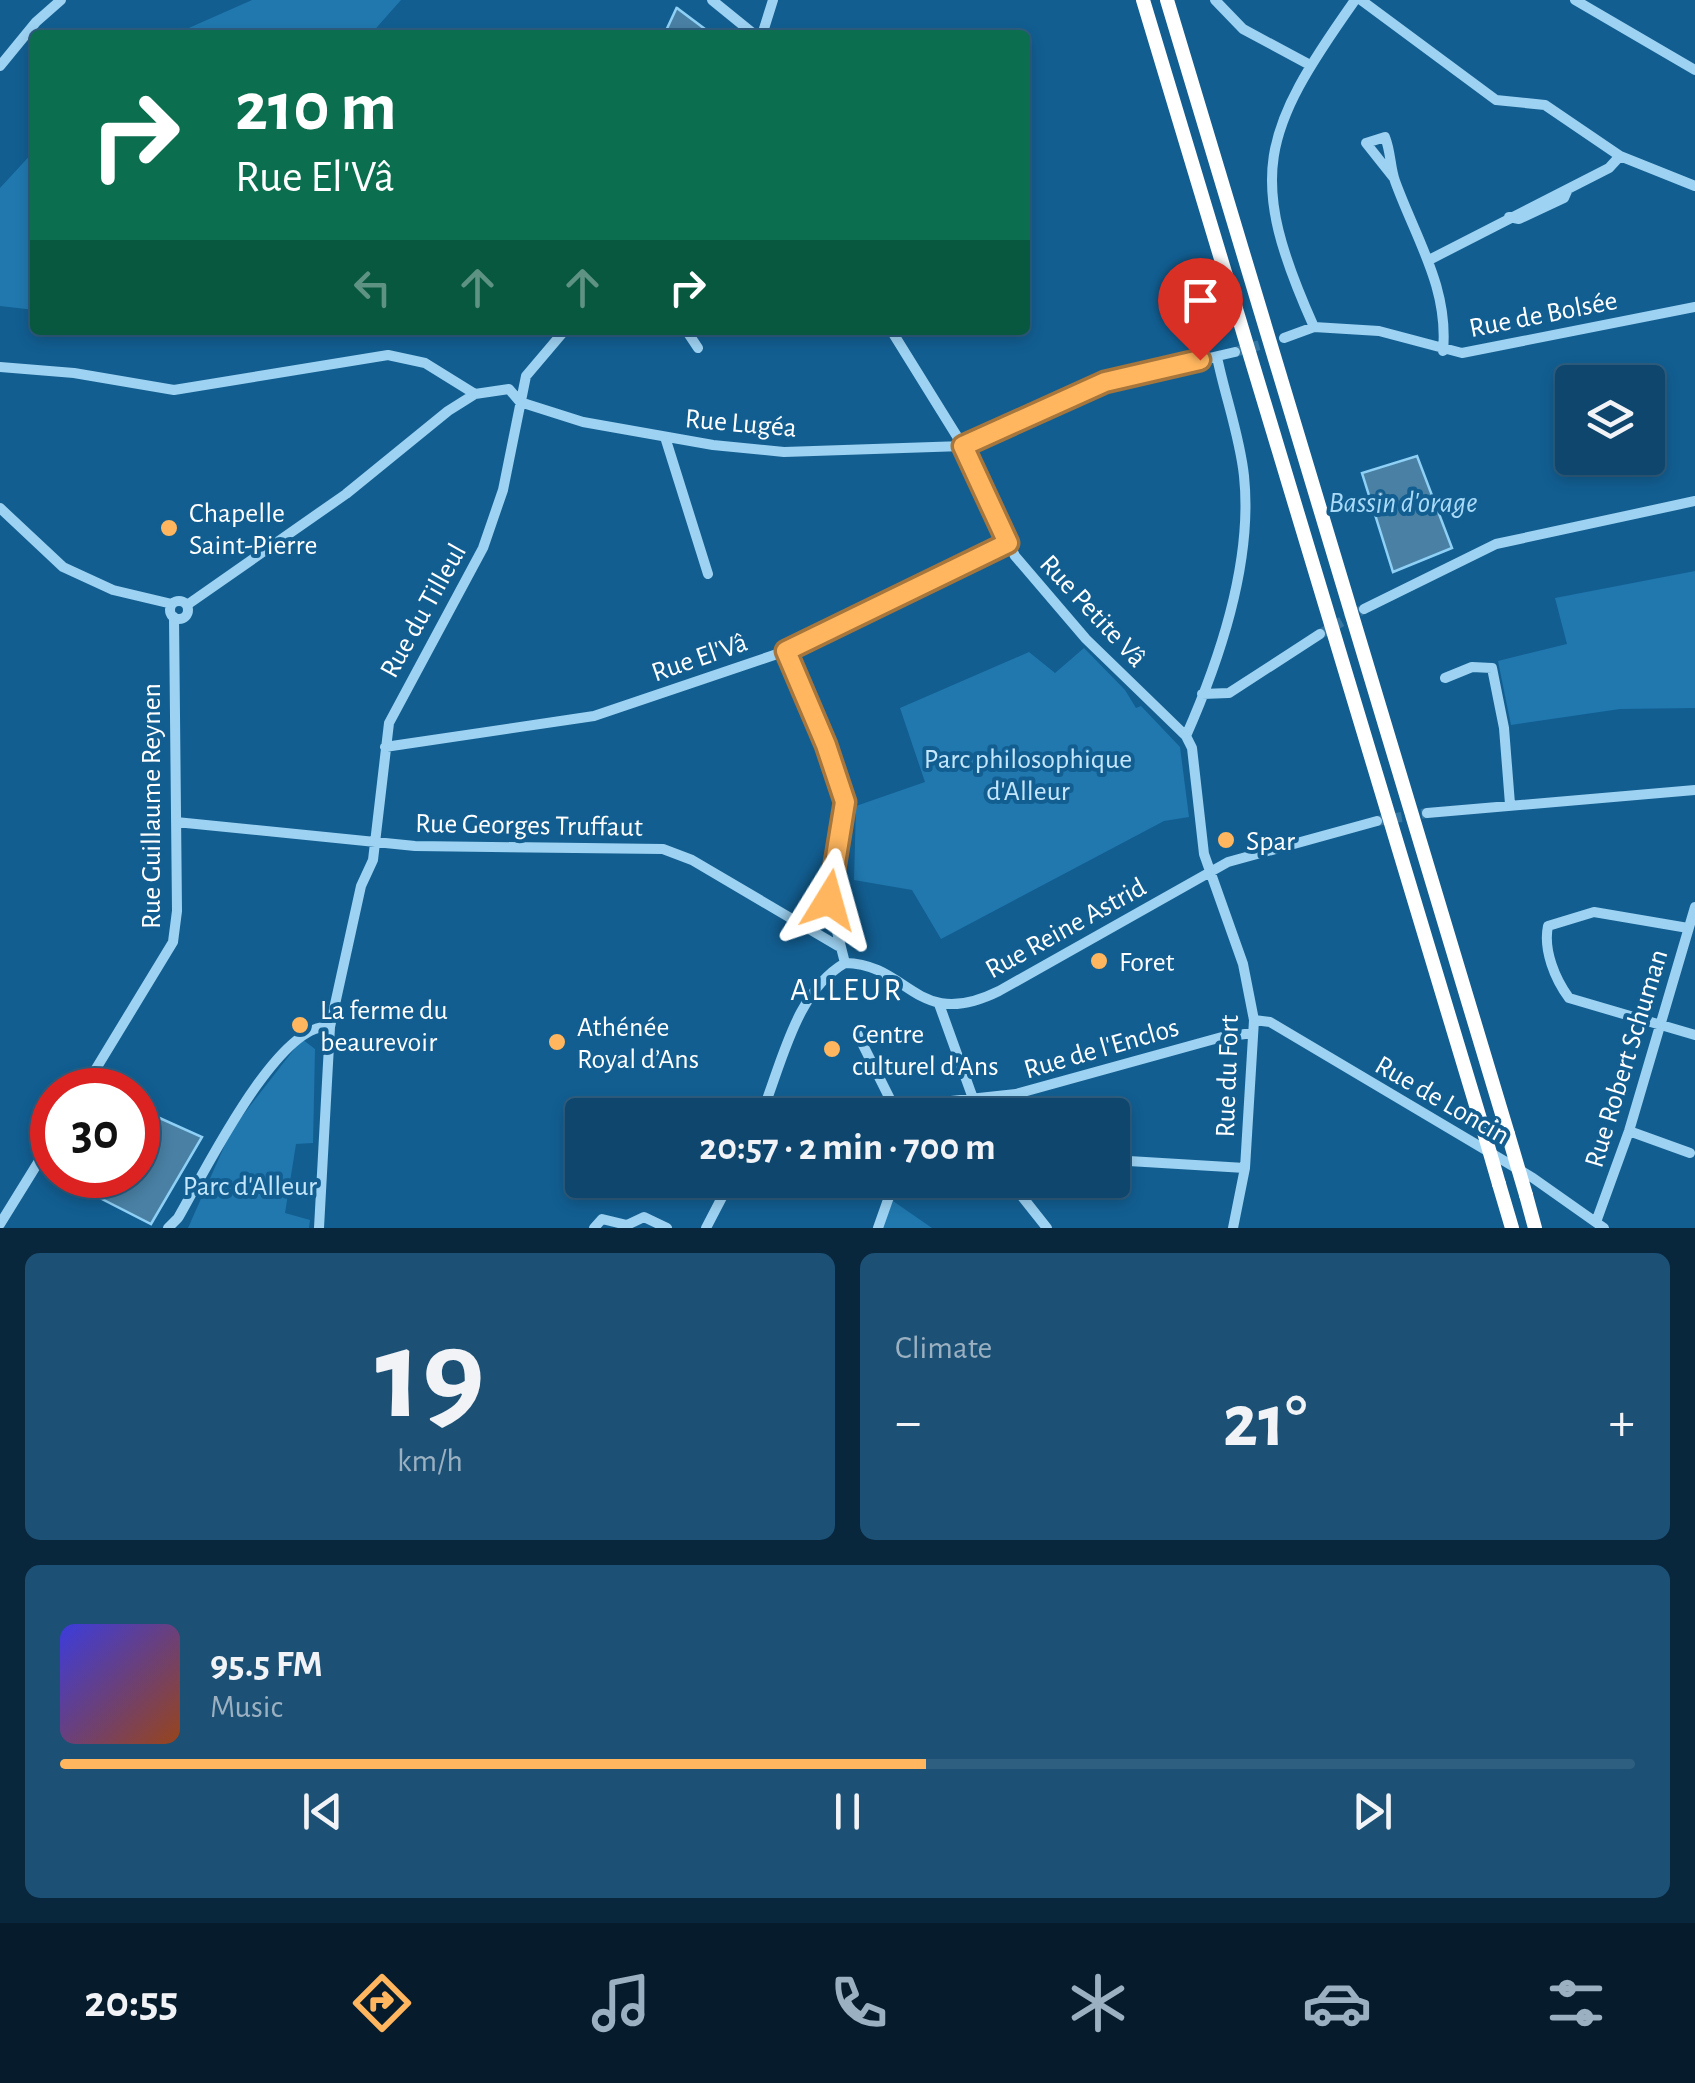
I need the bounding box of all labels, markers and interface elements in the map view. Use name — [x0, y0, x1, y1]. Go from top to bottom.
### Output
icon: right — [70, 70, 200, 200]
text: 210 m — [235, 73, 397, 143]
text: Rue El'Vâ — [235, 155, 395, 200]
pin — [1158, 258, 1243, 361]
icon: left — [345, 260, 400, 315]
icon: ahead — [450, 260, 505, 315]
icon: ahead — [555, 260, 610, 315]
icon: right — [660, 260, 715, 315]
icon: arrive — [1173, 273, 1228, 328]
street label: Rue de Bolsée — [1467, 287, 1620, 343]
map controls — [1555, 365, 1665, 475]
button: layers — [1555, 365, 1665, 475]
street label: Rue Lugéa — [684, 405, 798, 443]
water label: Bassin d'orage — [1329, 488, 1477, 518]
place label: Chapelle Saint-Pierre — [189, 500, 317, 560]
marker: Chapelle Saint-Pierre — [158, 517, 180, 539]
street label: Rue du Tilleul — [375, 539, 472, 683]
street label: Rue Petite Vâ — [1034, 550, 1151, 673]
street label: Rue El'Vâ — [648, 628, 751, 687]
street label: Rue Guillaume Reynen — [138, 683, 166, 929]
park label: Parc philosophique d'Alleur — [924, 746, 1132, 806]
street label: Rue Georges Truffaut — [415, 810, 643, 842]
place label: Spar — [1246, 828, 1295, 856]
marker: Spar — [1215, 829, 1237, 851]
position arrow — [777, 848, 881, 952]
street label: Rue Reine Astrid — [981, 873, 1151, 984]
street label: Rue Robert Schuman — [1580, 946, 1673, 1171]
place label: Foret — [1119, 949, 1175, 977]
marker: Foret — [1088, 950, 1110, 972]
district label: ALLEUR — [790, 974, 904, 1006]
place label: La ferme du beaurevoir — [320, 997, 448, 1057]
street label: Rue de l'Enclos — [1021, 1013, 1182, 1084]
marker: La ferme du beaurevoir — [289, 1014, 311, 1036]
place label: Athénée Royal d’Ans — [577, 1014, 699, 1074]
street label: Rue du Fort — [1212, 1014, 1244, 1138]
place label: Centre culturel d'Ans — [852, 1021, 999, 1081]
marker: Athénée Royal d’Ans — [546, 1031, 568, 1053]
marker: Centre culturel d'Ans — [821, 1038, 843, 1060]
street label: Rue de Loncin — [1370, 1051, 1514, 1150]
speed limit sign: 30 — [30, 1068, 160, 1198]
text: 20:57 · 2 min · 700 m — [699, 1129, 996, 1167]
park label: Parc d'Alleur — [183, 1173, 317, 1201]
text: 19 — [375, 1312, 485, 1442]
text: Climate — [895, 1332, 992, 1364]
text: 21° — [1223, 1385, 1307, 1460]
text: − — [895, 1395, 921, 1450]
text: + — [1609, 1395, 1635, 1450]
text: km/h — [397, 1445, 463, 1477]
text: 95.5 FM — [210, 1646, 323, 1684]
text: Music — [210, 1691, 283, 1723]
icon: previous — [295, 1784, 350, 1839]
icon: pause — [820, 1784, 875, 1839]
icon: next — [1345, 1784, 1400, 1839]
icon: directions — [347, 1968, 417, 2038]
icon: music — [586, 1968, 656, 2038]
icon: phone — [824, 1968, 894, 2038]
icon: climate — [1063, 1968, 1133, 2038]
icon: car — [1302, 1968, 1372, 2038]
icon: filters — [1541, 1968, 1611, 2038]
text: 20:55 — [84, 1980, 178, 2025]

